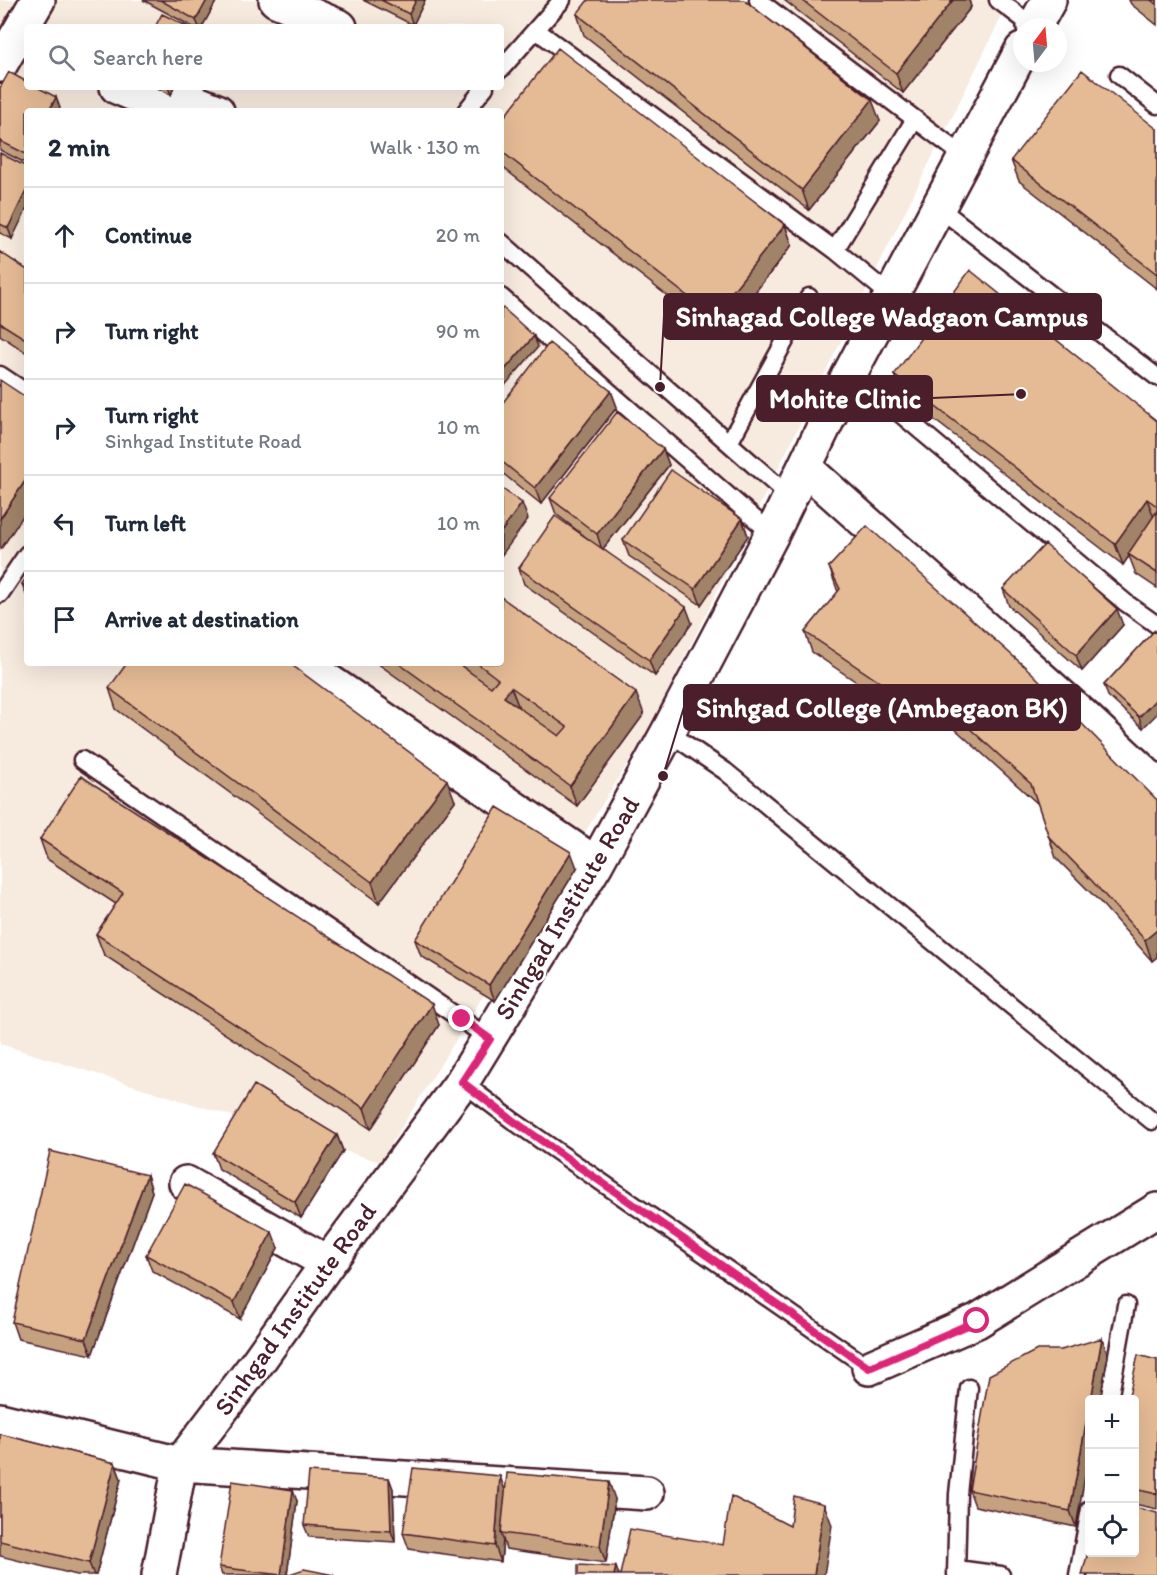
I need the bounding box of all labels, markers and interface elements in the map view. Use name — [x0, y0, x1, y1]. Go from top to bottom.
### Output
north arrow — [1013, 18, 1067, 72]
search box — [24, 24, 504, 90]
icon: search — [45, 41, 78, 74]
text: Search here — [93, 44, 203, 71]
text: 2 min — [48, 131, 110, 163]
text: Walk · 130 m — [370, 135, 480, 159]
icon: ahead — [48, 219, 81, 252]
text: Continue — [105, 222, 192, 249]
text: 20 m — [436, 223, 480, 247]
callout: Sinhagad College Wadgaon Campus — [664, 294, 1101, 339]
text: Sinhagad College Wadgaon Campus — [676, 300, 1088, 333]
icon: right — [48, 315, 81, 348]
text: Turn right — [105, 318, 199, 345]
text: 90 m — [436, 319, 480, 343]
callout: Mohite Clinic — [757, 376, 932, 421]
text: Mohite Clinic — [769, 382, 922, 415]
text: Turn right — [105, 402, 199, 429]
icon: right — [48, 411, 81, 444]
text: 10 m — [437, 415, 480, 439]
text: Sinhgad Institute Road — [105, 429, 301, 453]
icon: left — [48, 507, 81, 540]
text: Turn left — [105, 510, 186, 537]
text: 10 m — [437, 511, 480, 535]
icon: arrive — [48, 603, 81, 636]
text: Arrive at destination — [105, 606, 299, 633]
callout: Sinhgad College (Ambegaon BK) — [684, 685, 1080, 730]
text: Sinhgad College (Ambegaon BK) — [696, 691, 1068, 724]
street label: Sinhgad Institute Road — [488, 790, 647, 1026]
route end — [448, 1005, 474, 1031]
street label: Sinhgad Institute Road — [207, 1196, 383, 1422]
route start — [963, 1307, 989, 1333]
map controls — [1085, 1395, 1139, 1557]
button: + — [1085, 1395, 1139, 1449]
button: − — [1085, 1449, 1139, 1503]
button: locate — [1085, 1503, 1139, 1557]

